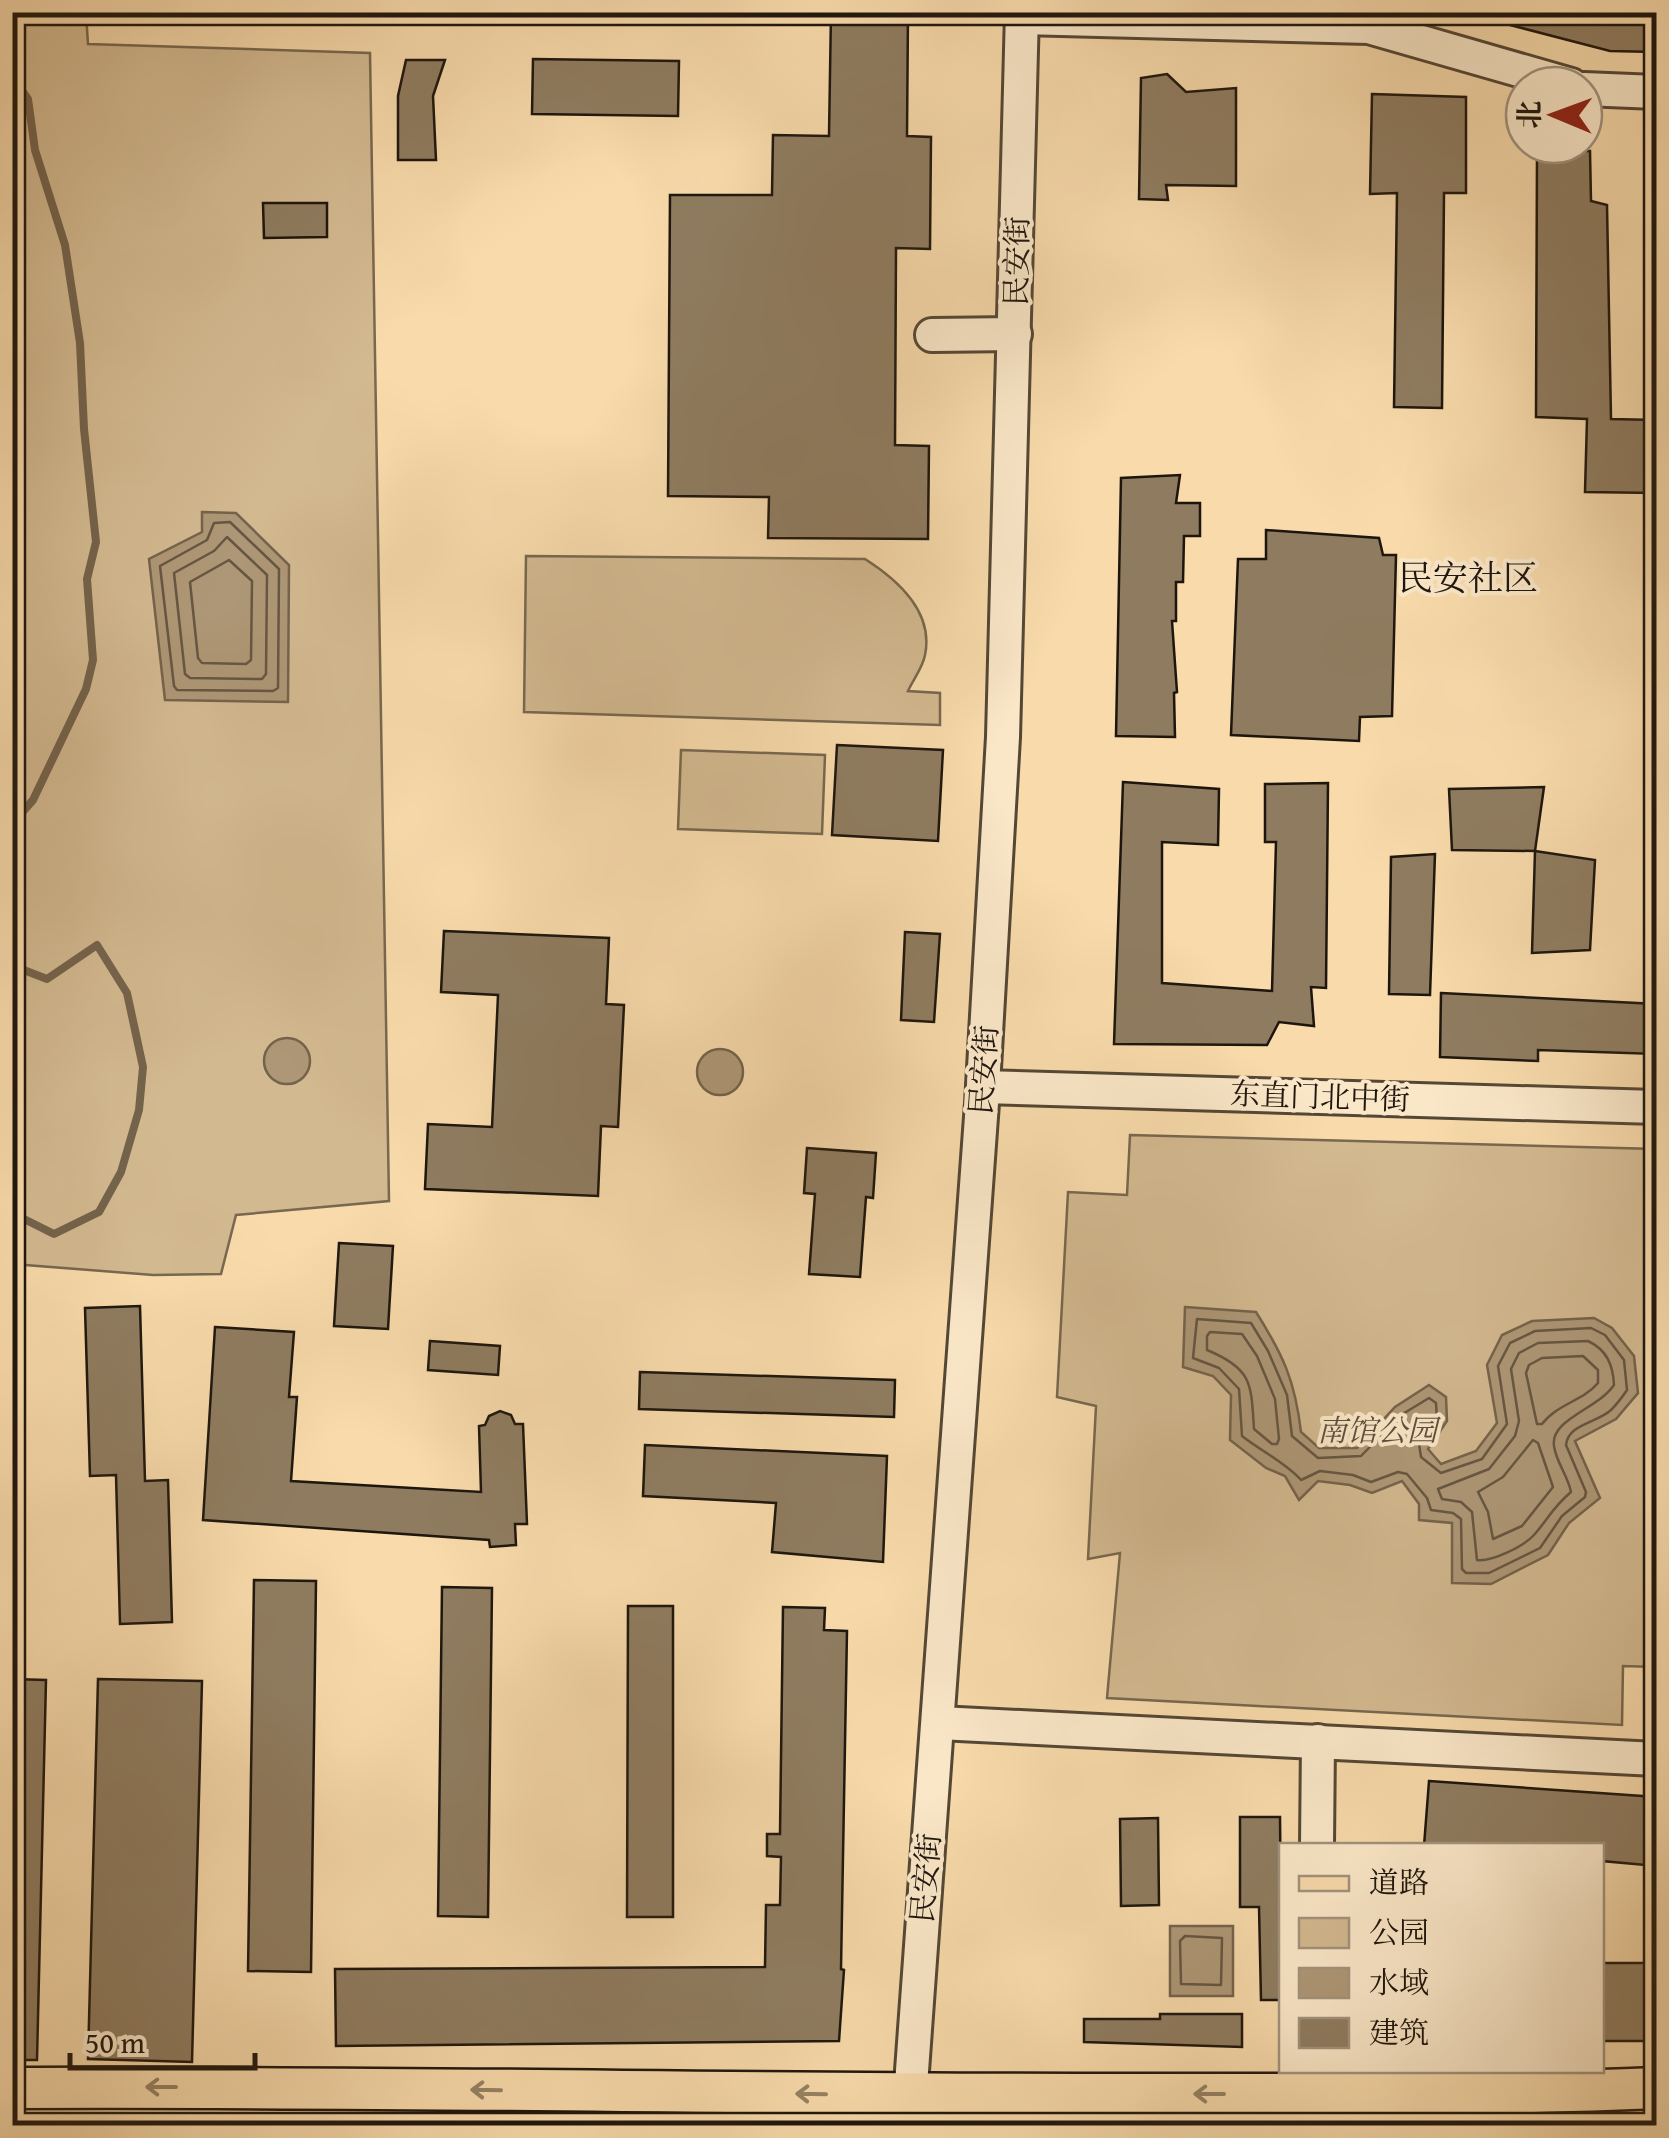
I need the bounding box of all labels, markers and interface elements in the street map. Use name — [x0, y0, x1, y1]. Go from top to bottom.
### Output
north arrow — [1504, 65, 1604, 165]
text: 北 — [1508, 100, 1549, 129]
street label: 民安街 — [993, 216, 1039, 306]
district label: 民安社区 — [1398, 552, 1538, 603]
street label: 民安街 — [958, 1024, 1008, 1116]
street label: 东直门北中街 — [1229, 1071, 1411, 1121]
park label: 南馆公园 — [1317, 1408, 1441, 1452]
street label: 民安街 — [899, 1831, 951, 1925]
legend — [1279, 1843, 1604, 2073]
text: 道路 — [1369, 1860, 1429, 1904]
text: 公园 — [1369, 1910, 1429, 1954]
text: 水域 — [1369, 1960, 1429, 2004]
scale bar — [70, 2008, 255, 2070]
text: 建筑 — [1369, 2010, 1429, 2054]
text: 50 m — [85, 2020, 145, 2064]
one-way arrow — [145, 2078, 178, 2096]
one-way arrow — [470, 2080, 502, 2100]
one-way arrow — [795, 2084, 828, 2104]
one-way arrow — [1194, 2084, 1226, 2104]

